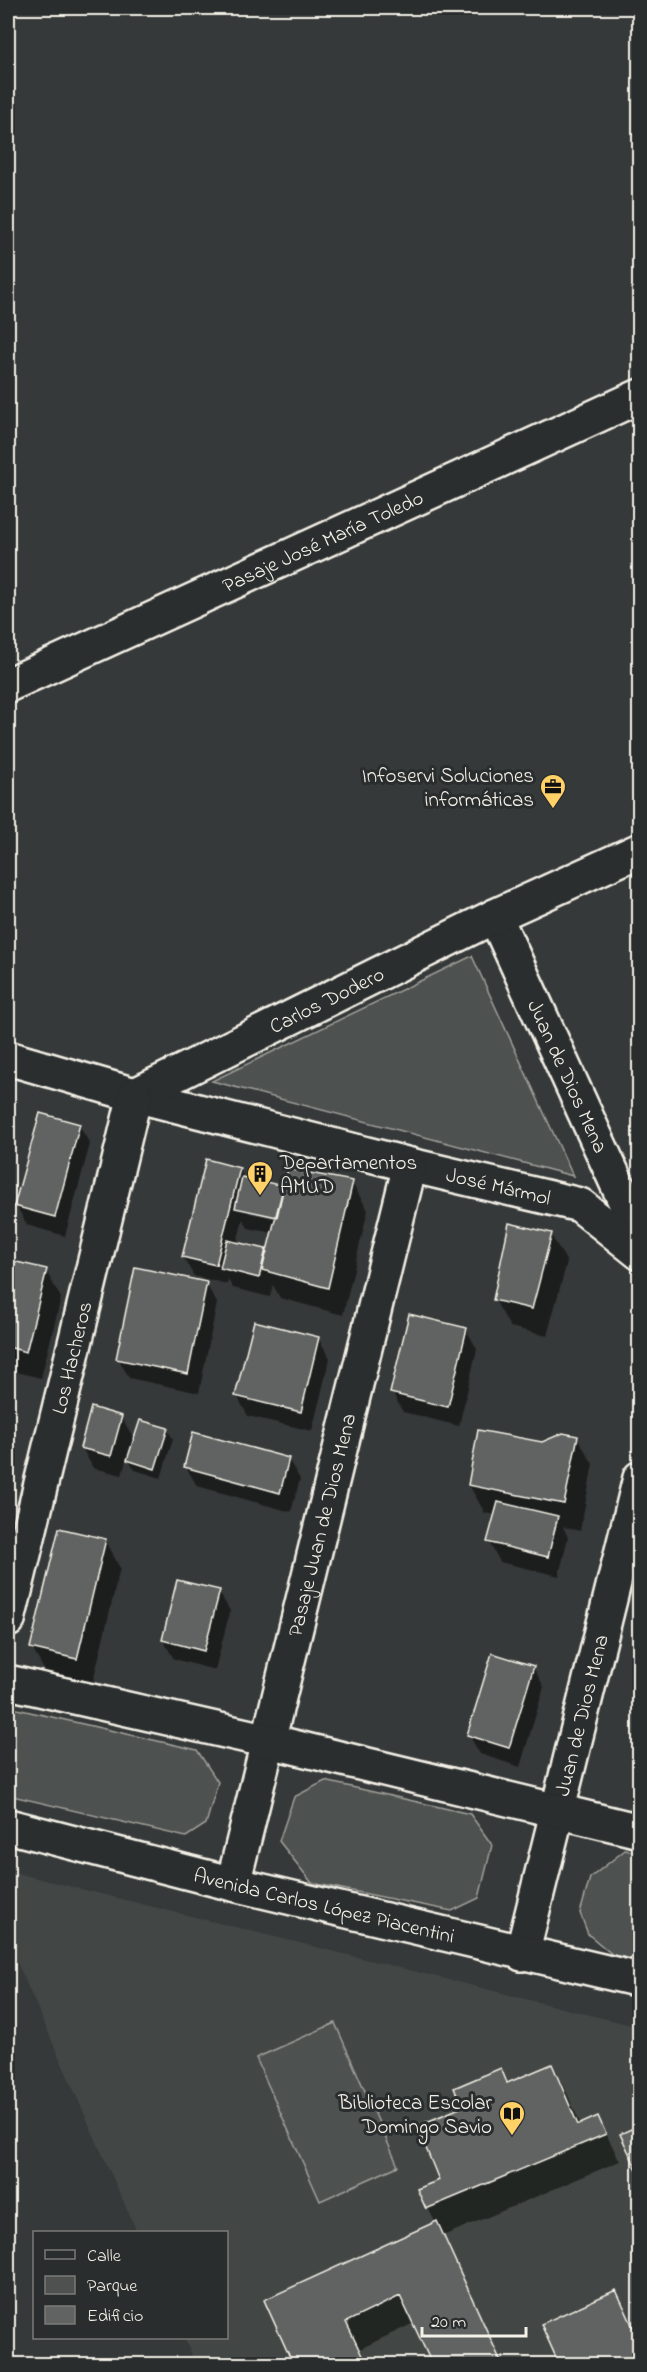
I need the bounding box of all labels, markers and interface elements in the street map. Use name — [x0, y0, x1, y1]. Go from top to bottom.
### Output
street label: Pasaje José María Toledo — [218, 484, 429, 602]
place label: Infoservi Soluciones informáticas — [362, 762, 534, 816]
office icon: Infoservi Soluciones informáticas — [538, 772, 568, 810]
street label: Carlos Dodero — [265, 960, 390, 1043]
street label: Juan de Dios Mena — [518, 995, 614, 1159]
place label: Departamentos AMUD — [279, 1149, 417, 1203]
building icon: Departamentos AMUD — [245, 1159, 275, 1197]
street label: José Mármol — [443, 1161, 553, 1215]
street label: Los Hacheros — [45, 1299, 102, 1417]
street label: Pasaje Juan de Dios Mena — [281, 1411, 365, 1640]
street label: Juan de Dios Mena — [549, 1632, 618, 1800]
street label: Avenida Carlos López Piacentini — [190, 1861, 457, 1953]
place label: Biblioteca Escolar Domingo Savio — [338, 2089, 492, 2145]
library icon: Biblioteca Escolar Domingo Savio — [497, 2099, 527, 2137]
legend — [33, 2231, 228, 2339]
text: Calle — [87, 2244, 122, 2270]
text: Parque — [87, 2274, 138, 2300]
scale bar — [422, 2300, 526, 2338]
text: Edificio — [87, 2304, 143, 2330]
text: 20 m — [431, 2310, 466, 2336]

